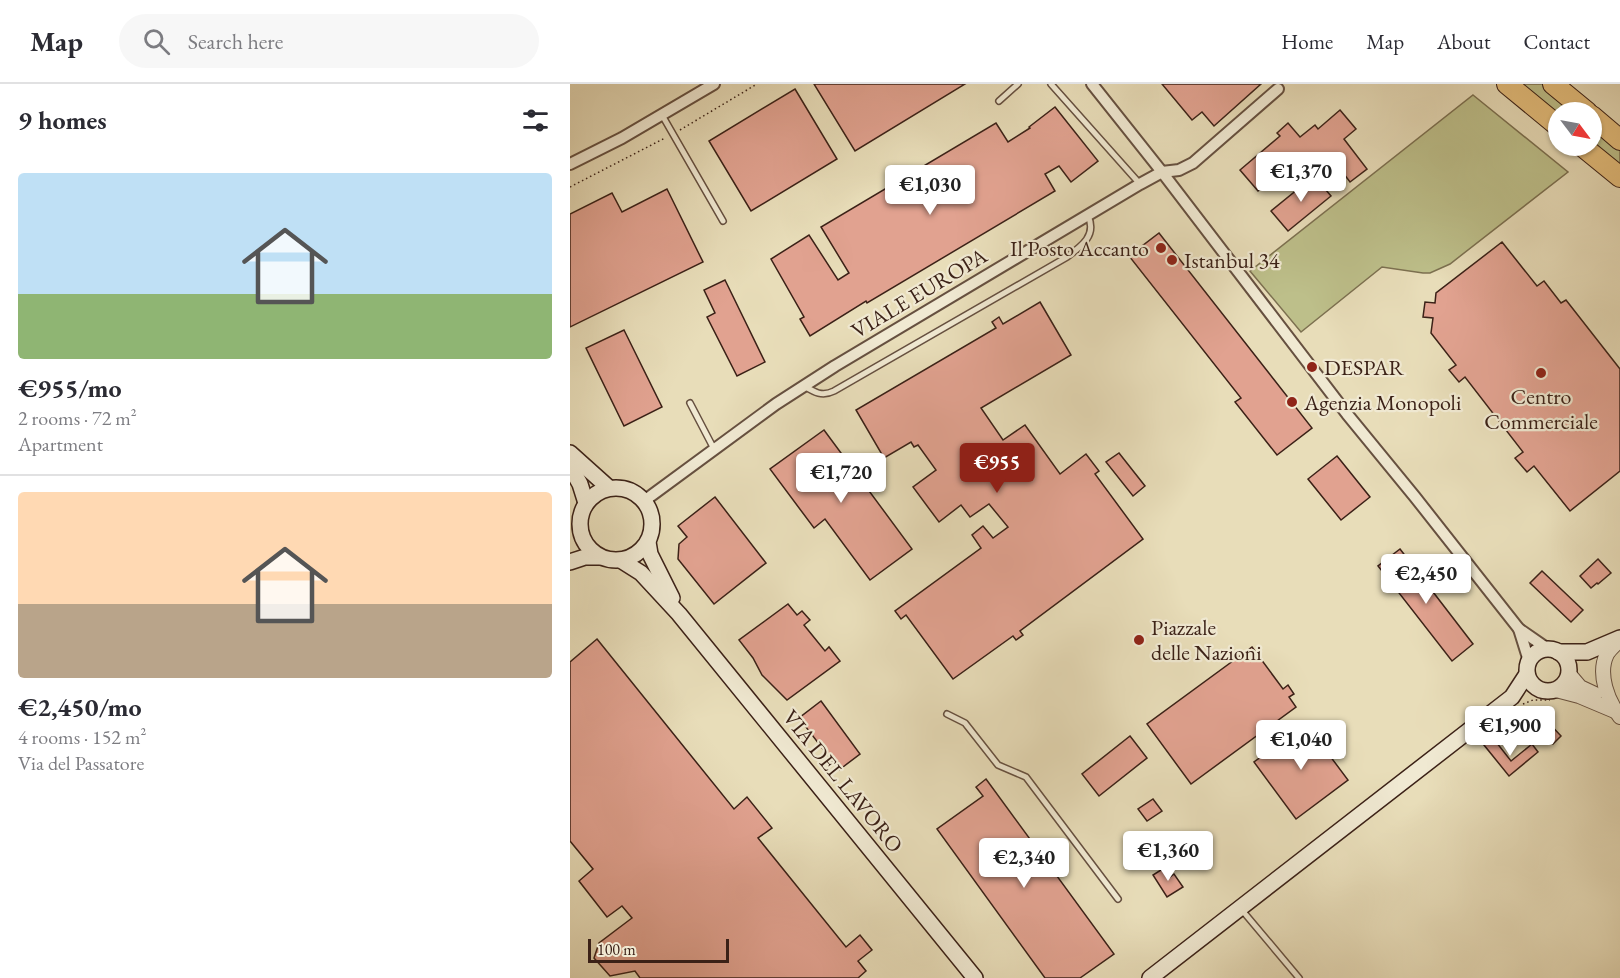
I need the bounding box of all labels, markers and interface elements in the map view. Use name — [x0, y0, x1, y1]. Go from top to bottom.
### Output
search box — [119, 14, 539, 68]
text: Map — [30, 23, 83, 59]
icon: search — [140, 25, 173, 58]
text: Search here — [188, 27, 283, 56]
text: Home — [1281, 28, 1333, 55]
text: Map — [1366, 28, 1404, 55]
text: About — [1437, 28, 1490, 55]
text: Contact — [1523, 28, 1590, 55]
north arrow — [1548, 102, 1602, 156]
map controls — [1548, 102, 1602, 156]
text: 9 homes — [18, 103, 107, 137]
icon: filters — [519, 104, 552, 137]
pin: €1,370 — [1252, 152, 1350, 203]
text: €1,370 — [1270, 158, 1332, 184]
pin: €1,030 — [881, 165, 979, 216]
text: €1,030 — [899, 171, 961, 197]
icon: home — [231, 212, 339, 320]
place label: Il Posto Accanto — [1010, 234, 1149, 263]
street label: VIALE EUROPA — [846, 241, 993, 345]
marker: Il Posto Accanto — [1154, 241, 1168, 255]
place label: Istanbul 34 — [1184, 246, 1280, 275]
marker: Istanbul 34 — [1165, 253, 1179, 267]
place label: DESPAR — [1324, 353, 1405, 382]
marker: DESPAR — [1305, 360, 1319, 374]
marker: Centro Commerciale — [1534, 366, 1548, 380]
text: €955/mo — [18, 371, 121, 405]
place label: Centro Commerciale — [1484, 382, 1598, 436]
place label: Agenzia Monopoli — [1303, 388, 1461, 417]
marker: Agenzia Monopoli — [1285, 395, 1299, 409]
text: 2 rooms · 72 m² — [18, 405, 137, 431]
text: Apartment — [18, 431, 103, 457]
pin: €955 — [961, 443, 1033, 494]
text: €955 — [974, 449, 1020, 475]
pin: €1,720 — [792, 453, 890, 504]
text: €1,720 — [810, 459, 872, 485]
icon: home — [231, 531, 339, 639]
pin: €2,450 — [1377, 554, 1475, 605]
text: €2,450 — [1395, 560, 1457, 586]
place label: Piazzale delle Nazioni — [1151, 613, 1262, 667]
marker: Piazzale delle Nazioni — [1132, 633, 1146, 647]
text: €2,450/mo — [18, 690, 142, 724]
street label: VIA DEL LAVORO — [776, 703, 910, 859]
pin: €1,900 — [1461, 706, 1559, 757]
text: €1,900 — [1479, 712, 1541, 738]
pin: €1,040 — [1252, 720, 1350, 771]
text: 4 rooms · 152 m² — [18, 724, 146, 750]
text: €1,040 — [1270, 726, 1332, 752]
text: Via del Passatore — [18, 750, 144, 776]
pin: €1,360 — [1119, 831, 1217, 882]
text: €1,360 — [1137, 837, 1199, 863]
pin: €2,340 — [975, 838, 1073, 889]
text: €2,340 — [993, 844, 1055, 870]
scale bar — [588, 936, 729, 964]
text: 100 m — [597, 939, 636, 960]

